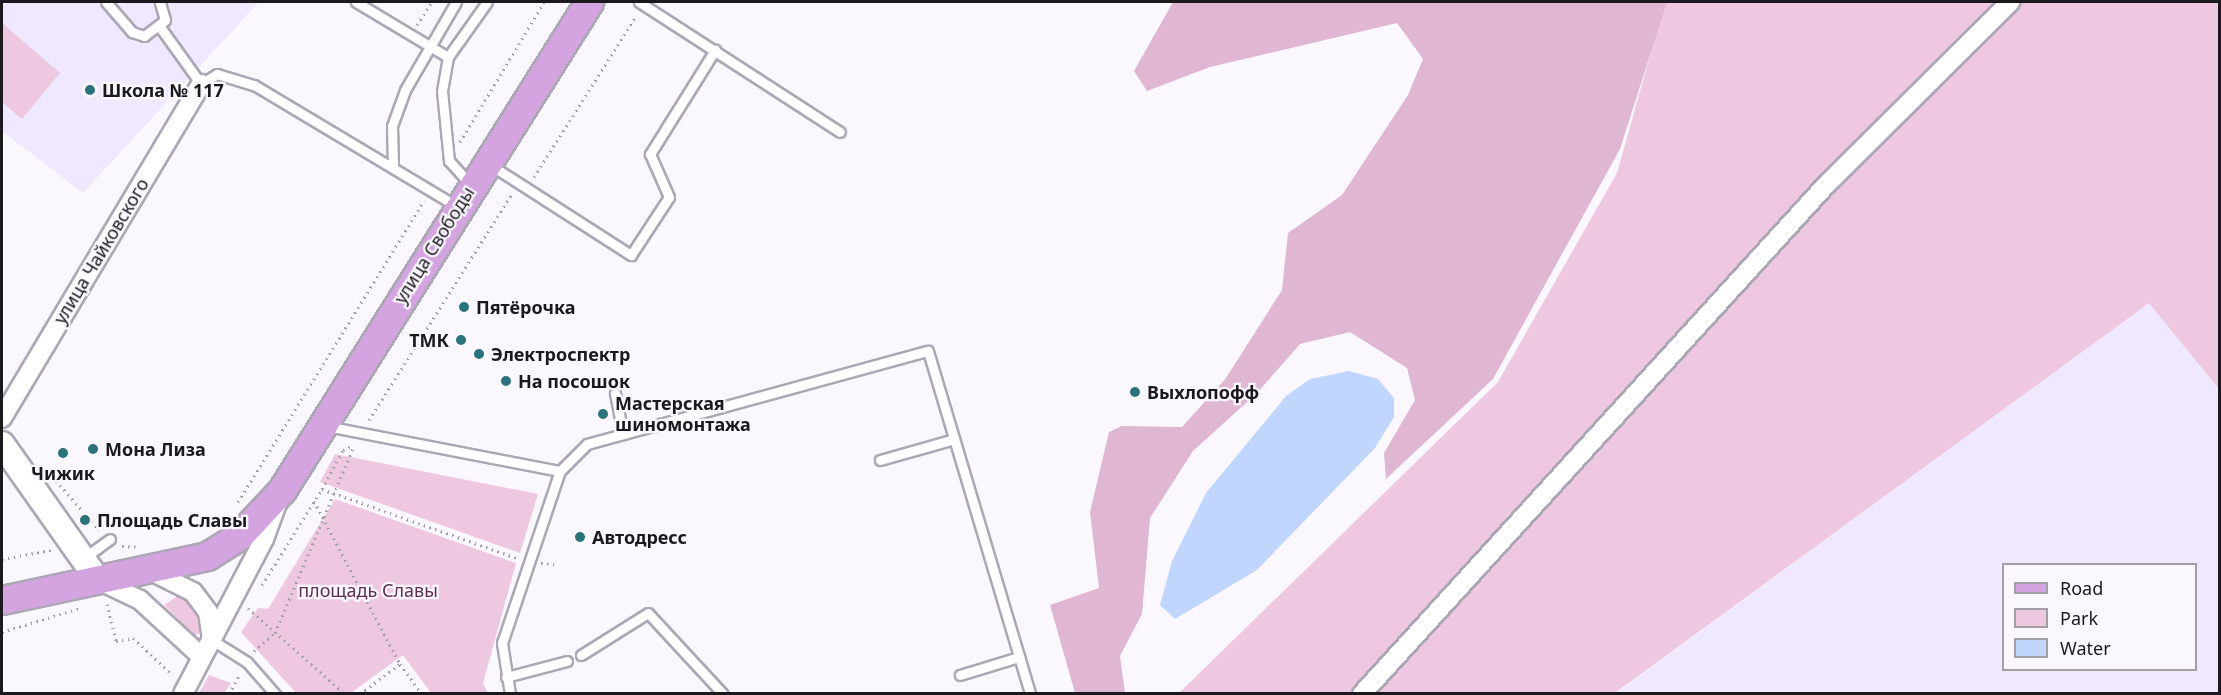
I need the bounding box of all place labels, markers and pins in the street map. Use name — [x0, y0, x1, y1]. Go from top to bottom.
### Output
place label: Школа № 117 — [102, 79, 224, 101]
marker: Школа № 117 — [83, 83, 97, 97]
place label: Пятёрочка — [476, 296, 575, 318]
marker: Пятёрочка — [457, 300, 471, 314]
place label: ТМК — [409, 329, 449, 351]
marker: ТМК — [454, 333, 468, 347]
place label: Электроспектр — [491, 343, 630, 365]
marker: Электроспектр — [472, 347, 486, 361]
place label: На посошок — [518, 370, 630, 392]
marker: На посошок — [499, 374, 513, 388]
place label: Выхлопофф — [1147, 381, 1259, 403]
marker: Выхлопофф — [1128, 385, 1142, 399]
place label: Мастерская шиномонтажа — [615, 393, 751, 436]
marker: Мастерская шиномонтажа — [596, 407, 610, 421]
place label: Мона Лиза — [105, 438, 206, 460]
marker: Мона Лиза — [86, 442, 100, 456]
marker: Чижик — [56, 446, 70, 460]
place label: Чижик — [31, 462, 95, 484]
place label: Площадь Славы — [97, 509, 247, 531]
marker: Площадь Славы — [78, 513, 92, 527]
place label: Автодресс — [592, 526, 687, 548]
marker: Автодресс — [573, 530, 587, 544]

